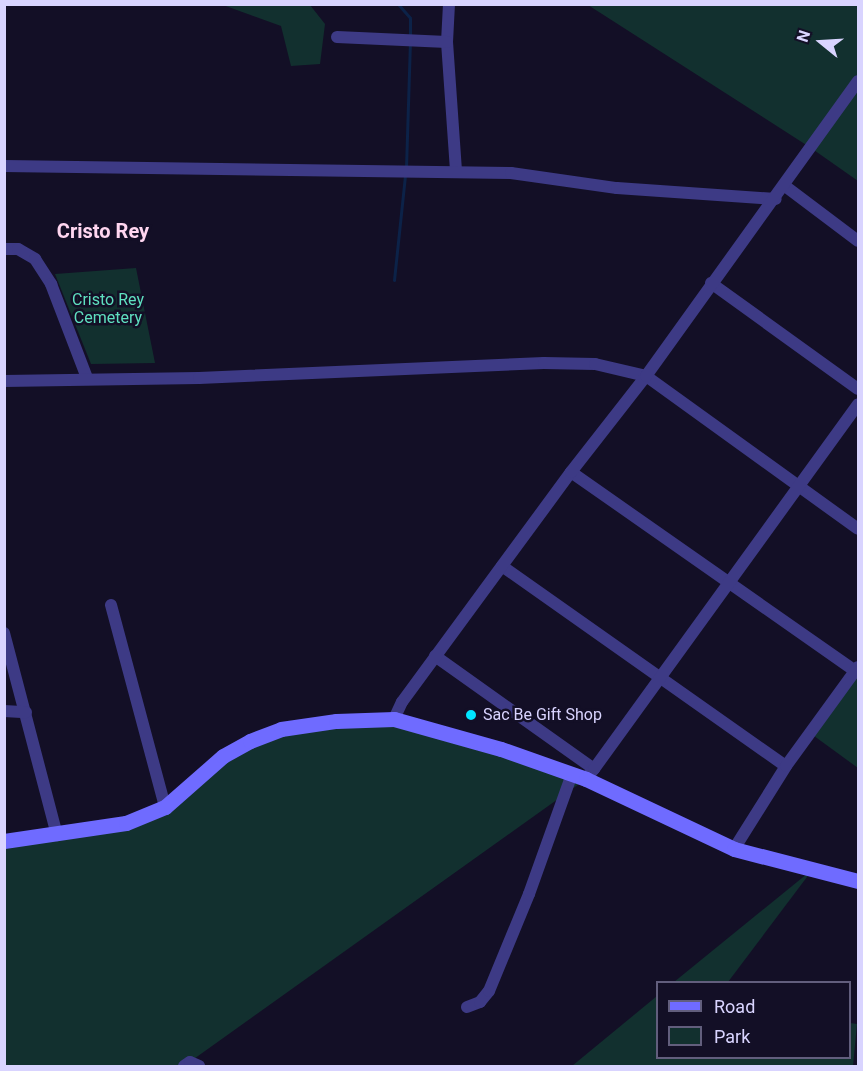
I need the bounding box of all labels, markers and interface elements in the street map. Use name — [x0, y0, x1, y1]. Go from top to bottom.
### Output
north arrow — [791, 12, 851, 72]
text: N — [793, 28, 814, 45]
district label: Cristo Rey — [57, 219, 149, 243]
park label: Cristo Rey Cemetery — [72, 290, 144, 328]
place label: Sac Be Gift Shop — [483, 705, 602, 725]
marker: Sac Be Gift Shop — [464, 708, 478, 722]
legend — [656, 981, 851, 1059]
text: Road — [714, 996, 755, 1017]
text: Park — [714, 1026, 750, 1047]

